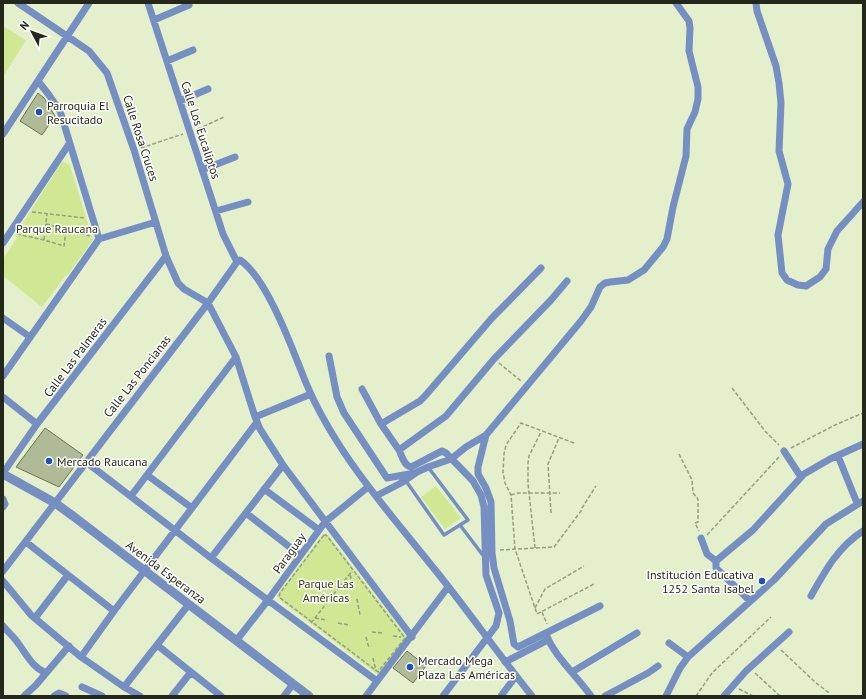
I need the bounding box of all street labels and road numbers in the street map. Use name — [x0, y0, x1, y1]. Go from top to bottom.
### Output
street label: Calle Los Eucaliptos — [178, 79, 224, 181]
street label: Calle Rosa Cruces — [120, 93, 162, 183]
street label: Calle Las Palmeras — [40, 314, 110, 400]
street label: Calle Las Poncianas — [100, 332, 174, 420]
street label: Paraguay — [269, 529, 309, 576]
street label: Avenida Esperanza — [123, 537, 209, 607]

